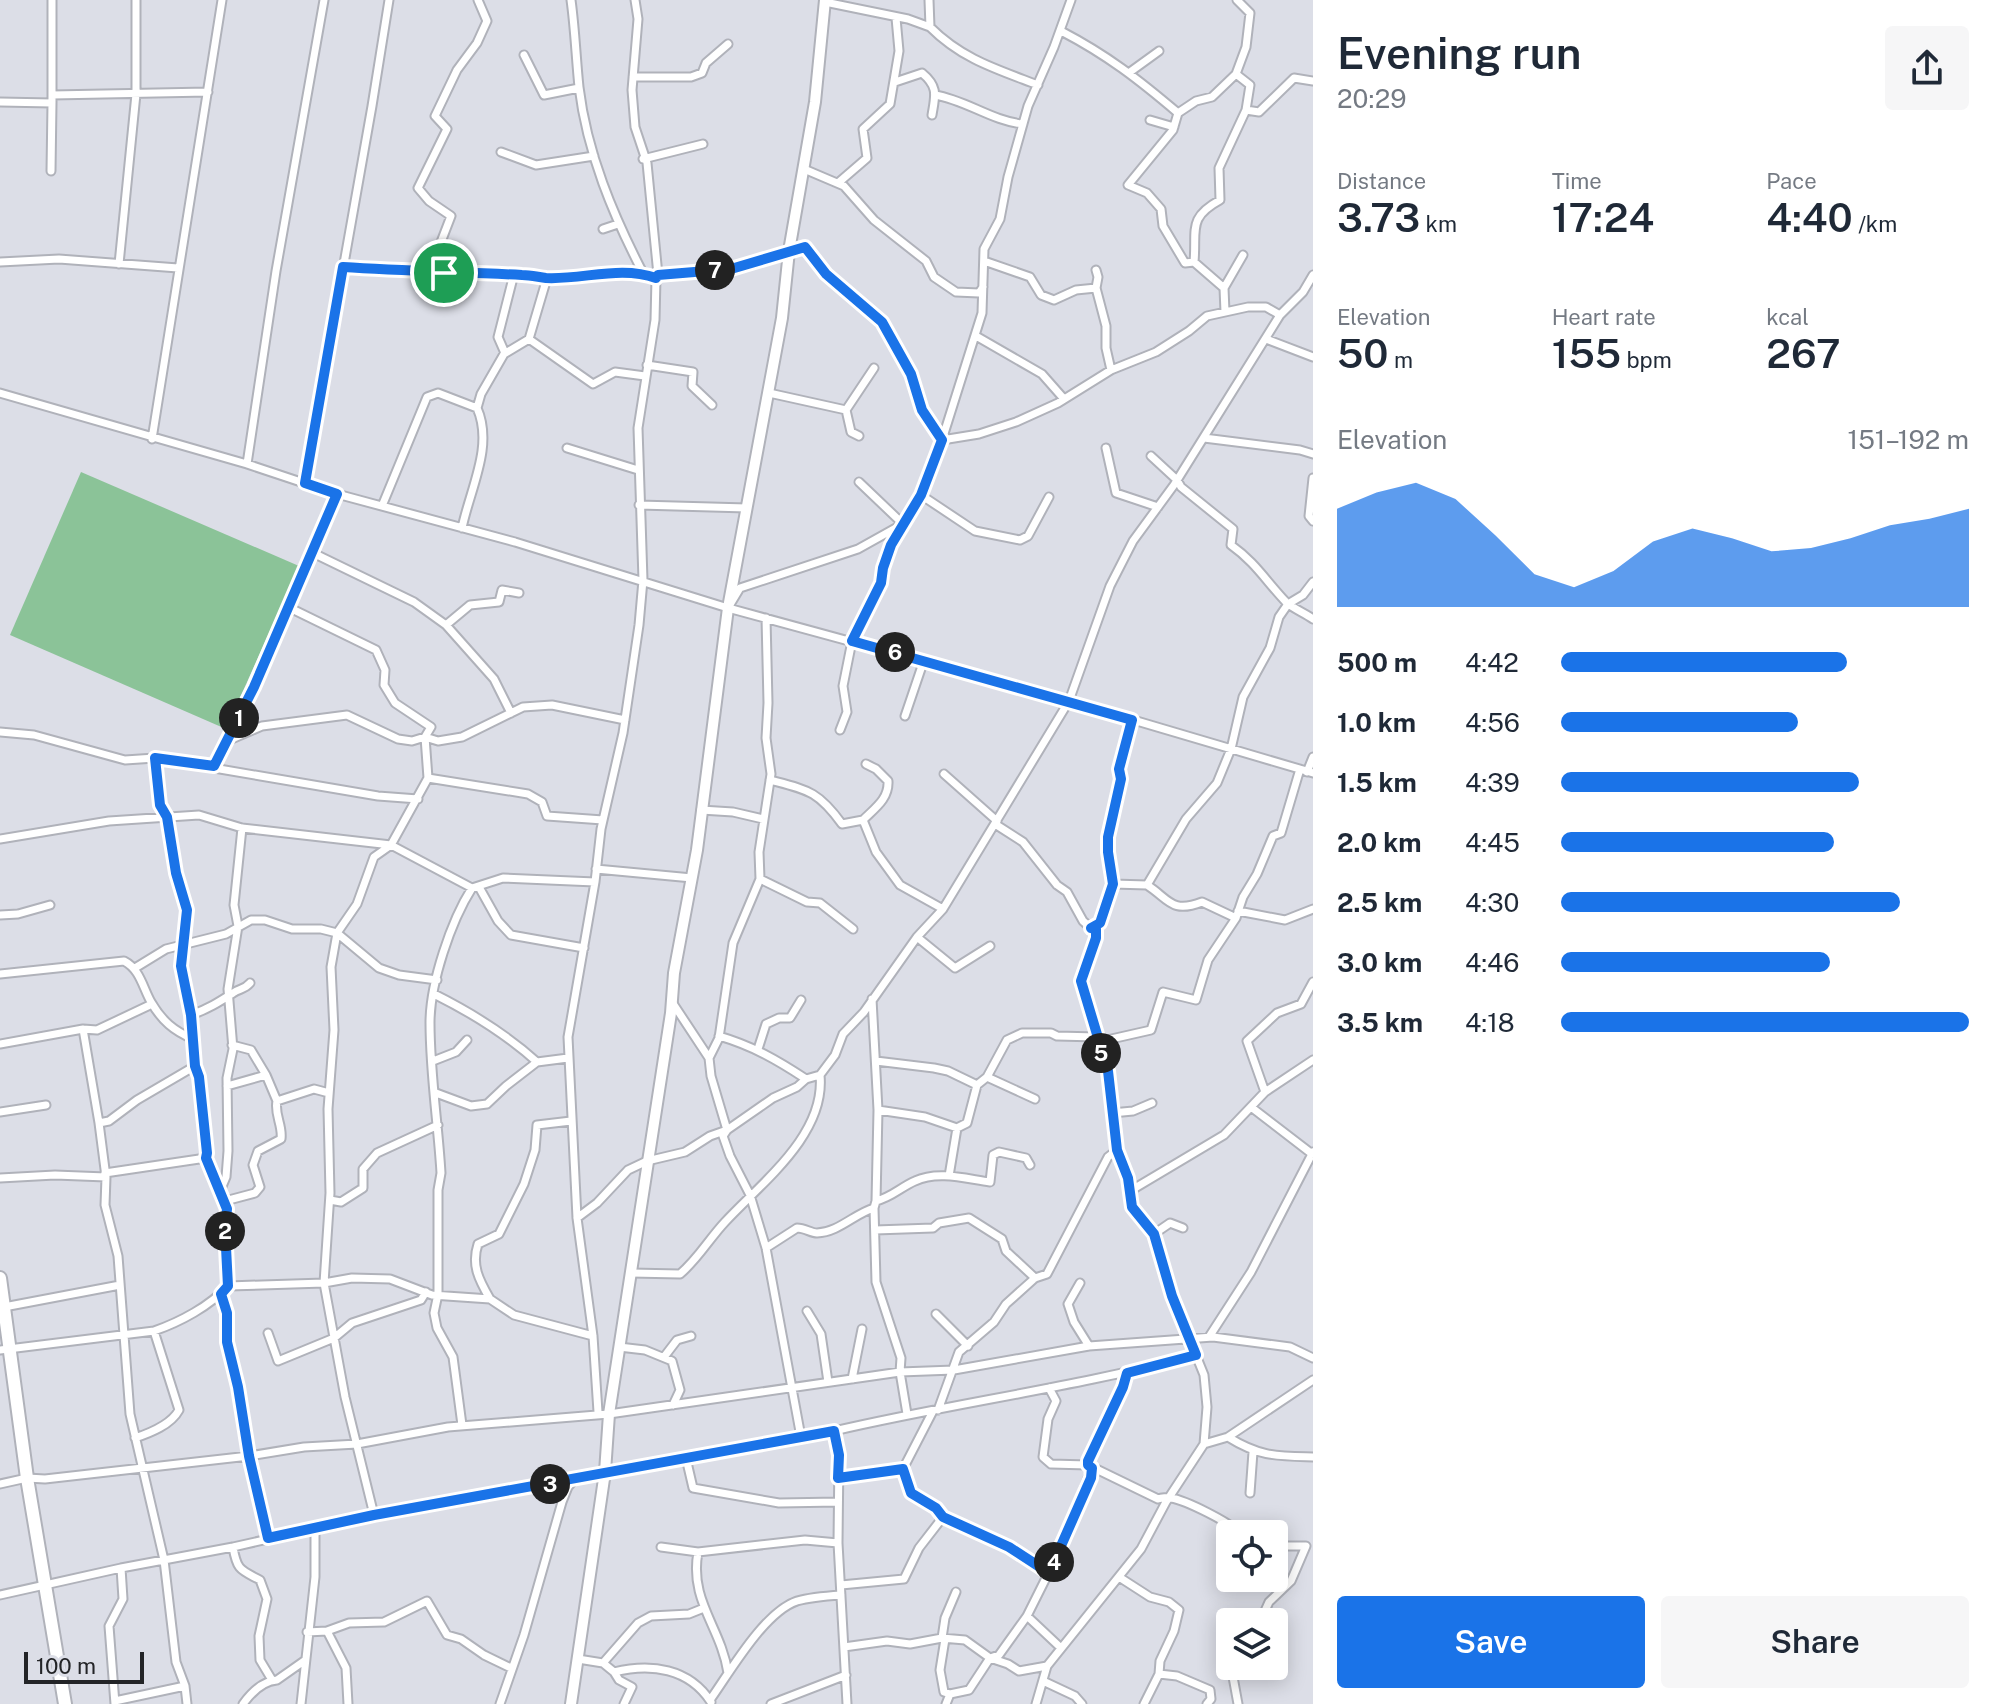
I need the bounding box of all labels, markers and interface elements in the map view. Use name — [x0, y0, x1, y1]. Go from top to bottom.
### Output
button: share — [1885, 26, 1969, 110]
text: Evening run — [1337, 27, 1582, 79]
text: 20:29 — [1337, 83, 1407, 114]
text: Distance — [1337, 168, 1426, 194]
text: Time — [1552, 168, 1602, 194]
text: Pace — [1766, 168, 1817, 194]
text: 3.73 — [1337, 194, 1420, 241]
text: 17:24 — [1552, 194, 1654, 241]
text: 4:40 — [1766, 194, 1853, 241]
text: km — [1420, 211, 1457, 237]
text: /km — [1853, 211, 1897, 237]
pin — [410, 239, 478, 307]
pin: 7 — [695, 250, 735, 290]
icon: arrive — [422, 251, 466, 295]
text: 7 — [708, 257, 722, 283]
text: Elevation — [1337, 304, 1430, 330]
text: Heart rate — [1552, 304, 1656, 330]
text: kcal — [1766, 304, 1809, 330]
text: 50 — [1337, 330, 1389, 377]
text: 155 — [1552, 330, 1621, 377]
text: 267 — [1766, 330, 1841, 377]
text: m — [1389, 347, 1413, 373]
text: bpm — [1621, 347, 1672, 373]
text: Elevation — [1337, 424, 1447, 455]
text: 151–192 m — [1848, 424, 1969, 455]
pin: 6 — [875, 632, 915, 672]
text: 6 — [888, 639, 902, 665]
text: 500 m — [1337, 647, 1417, 678]
text: 4:42 — [1465, 647, 1519, 678]
pin: 1 — [219, 698, 259, 738]
text: 1 — [234, 705, 244, 731]
text: 1.0 km — [1337, 707, 1416, 738]
text: 4:56 — [1465, 707, 1520, 738]
text: 1.5 km — [1337, 767, 1417, 798]
text: 4:39 — [1465, 767, 1520, 798]
text: 2.0 km — [1337, 827, 1422, 858]
text: 4:45 — [1465, 827, 1520, 858]
text: 2.5 km — [1337, 887, 1422, 918]
text: 4:30 — [1465, 887, 1519, 918]
text: 3.0 km — [1337, 947, 1422, 978]
text: 4:46 — [1465, 947, 1520, 978]
text: 3.5 km — [1337, 1007, 1423, 1038]
text: 4:18 — [1465, 1007, 1515, 1038]
pin: 5 — [1081, 1033, 1121, 1073]
text: 5 — [1094, 1040, 1108, 1066]
pin: 2 — [205, 1211, 245, 1251]
text: 2 — [218, 1218, 232, 1244]
pin: 3 — [530, 1464, 570, 1504]
text: 3 — [543, 1471, 557, 1497]
map controls — [1216, 1520, 1288, 1680]
button: locate — [1216, 1520, 1288, 1592]
pin: 4 — [1034, 1542, 1074, 1582]
text: 4 — [1047, 1549, 1061, 1575]
button: Save — [1337, 1596, 1645, 1688]
button: Share — [1661, 1596, 1969, 1688]
button: layers — [1216, 1608, 1288, 1680]
scale bar — [24, 1648, 144, 1684]
text: 100 m — [36, 1653, 96, 1679]

